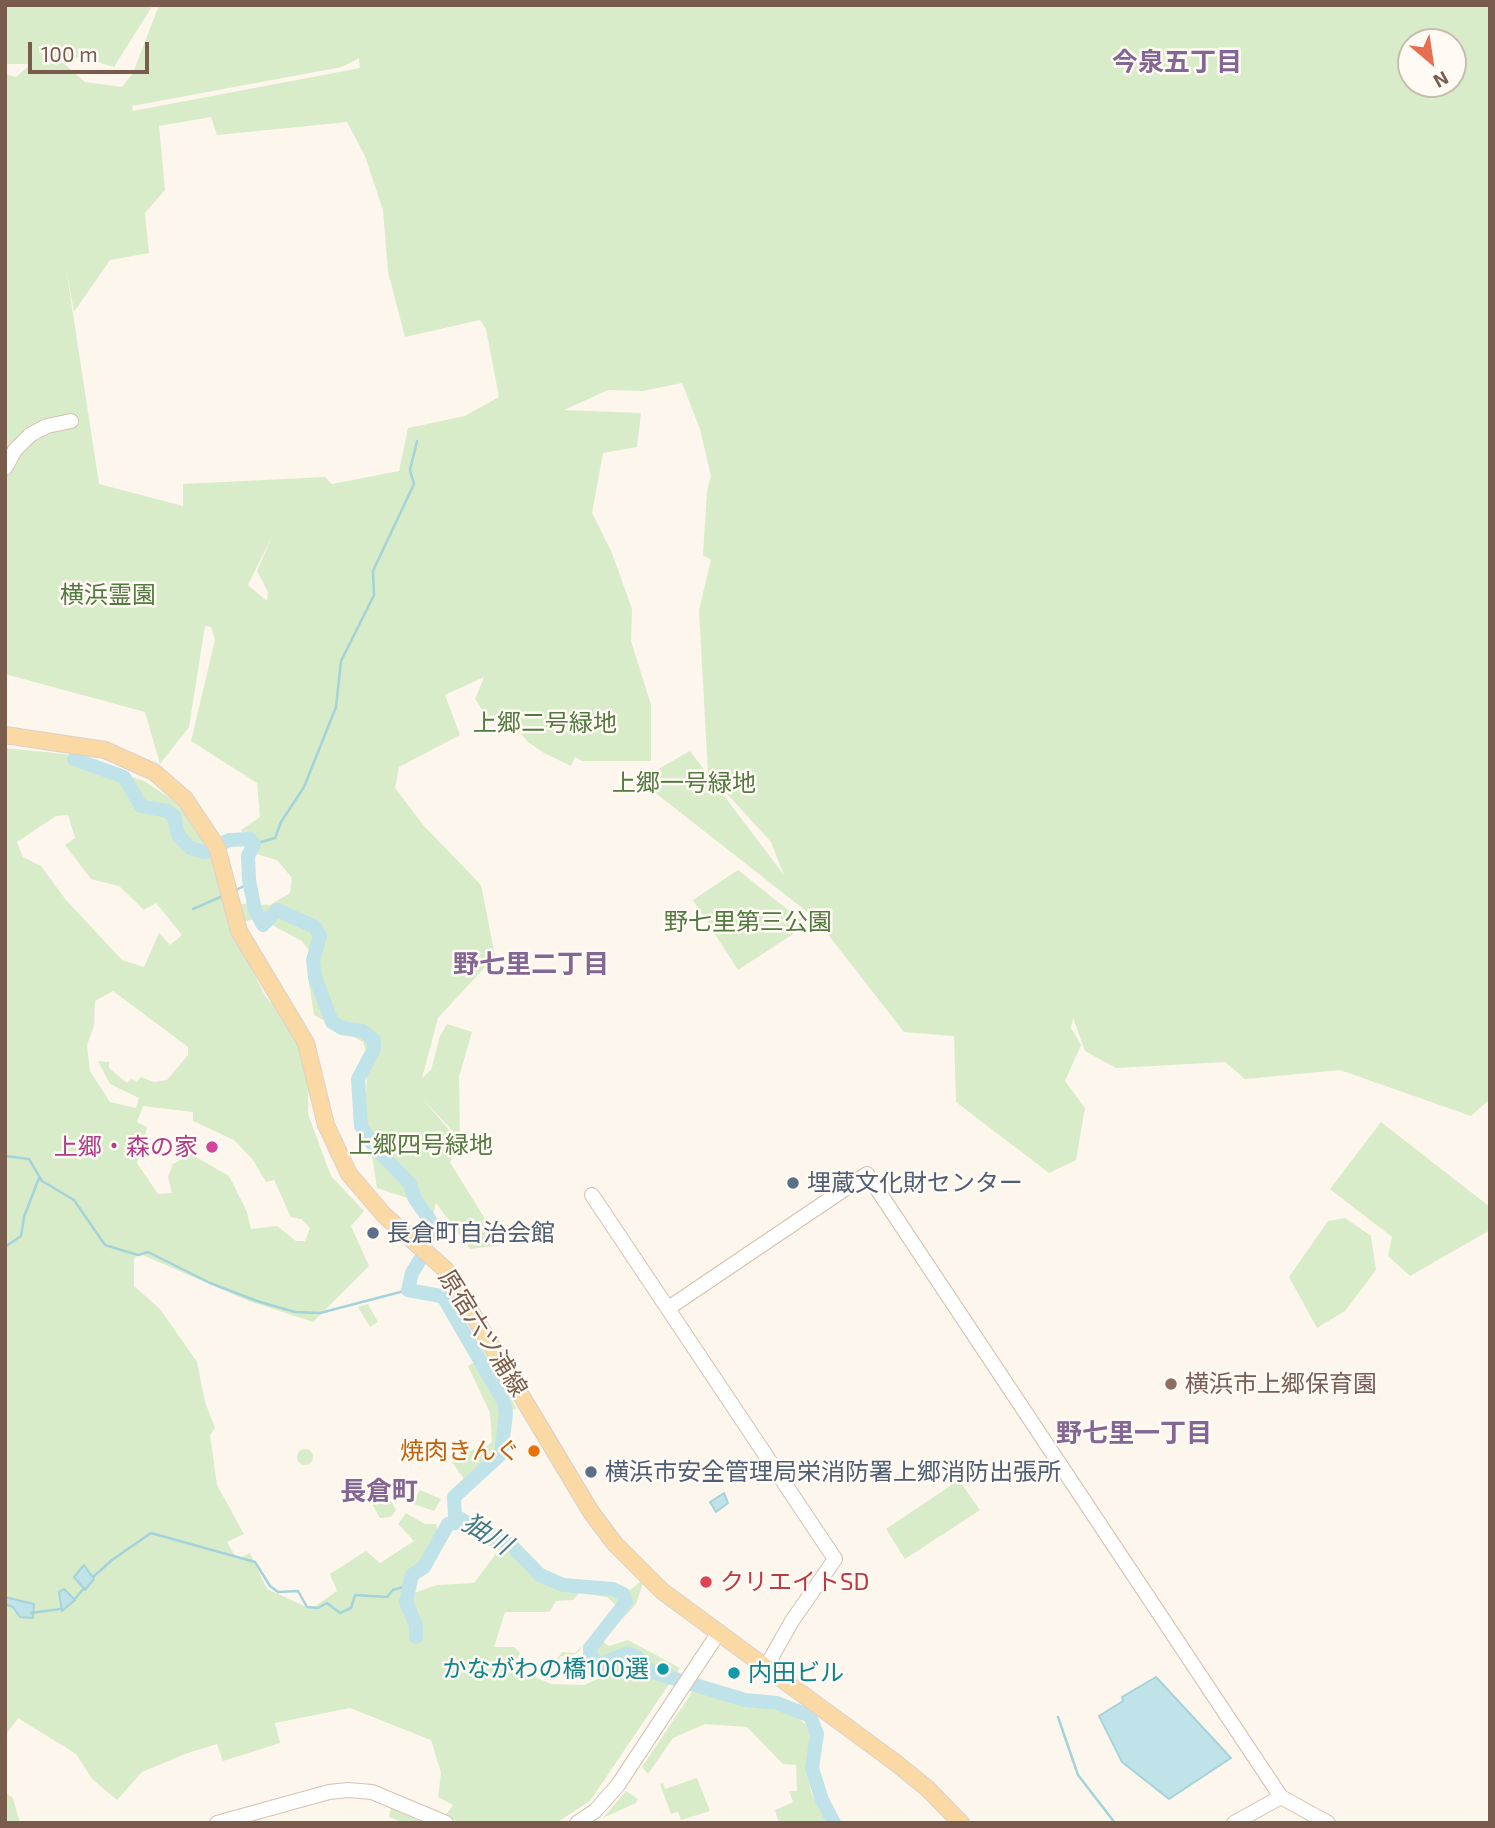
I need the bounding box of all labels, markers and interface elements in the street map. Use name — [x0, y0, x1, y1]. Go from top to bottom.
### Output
scale bar — [32, 28, 152, 72]
north arrow — [1397, 28, 1467, 98]
text: 100 m — [41, 41, 98, 66]
district label: 今泉五丁目 — [1112, 46, 1242, 78]
text: N — [1430, 67, 1453, 93]
park label: 横浜霊園 — [60, 581, 156, 609]
park label: 上郷二号緑地 — [473, 709, 617, 737]
park label: 上郷一号緑地 — [612, 769, 756, 797]
park label: 野七里第三公園 — [664, 908, 832, 936]
district label: 野七里二丁目 — [453, 948, 609, 980]
park label: 上郷四号緑地 — [349, 1131, 493, 1159]
place label: 上郷・森の家 — [54, 1133, 198, 1161]
marker: 上郷・森の家 — [204, 1139, 220, 1155]
place label: 埋蔵文化財センター — [807, 1169, 1023, 1197]
marker: 埋蔵文化財センター — [785, 1175, 801, 1191]
place label: 長倉町自治会館 — [387, 1219, 555, 1247]
marker: 長倉町自治会館 — [365, 1225, 381, 1241]
street label: 原宿六ツ浦線 — [433, 1264, 533, 1402]
place label: 横浜市上郷保育園 — [1185, 1370, 1377, 1398]
marker: 横浜市上郷保育園 — [1163, 1376, 1179, 1392]
district label: 野七里一丁目 — [1056, 1417, 1212, 1449]
place label: 焼肉きんぐ — [400, 1437, 520, 1465]
marker: 焼肉きんぐ — [526, 1443, 542, 1459]
place label: 横浜市安全管理局栄消防署上郷消防出張所 — [605, 1458, 1061, 1486]
marker: 横浜市安全管理局栄消防署上郷消防出張所 — [583, 1464, 599, 1480]
district label: 長倉町 — [340, 1475, 418, 1507]
water label: 㹨川 — [457, 1507, 517, 1561]
place label: クリエイトSD — [720, 1568, 869, 1596]
marker: クリエイトSD — [698, 1574, 714, 1590]
place label: かながわの橋100選 — [443, 1655, 649, 1683]
place label: 内田ビル — [748, 1659, 844, 1687]
marker: かながわの橋100選 — [655, 1661, 671, 1677]
marker: 内田ビル — [726, 1665, 742, 1681]

